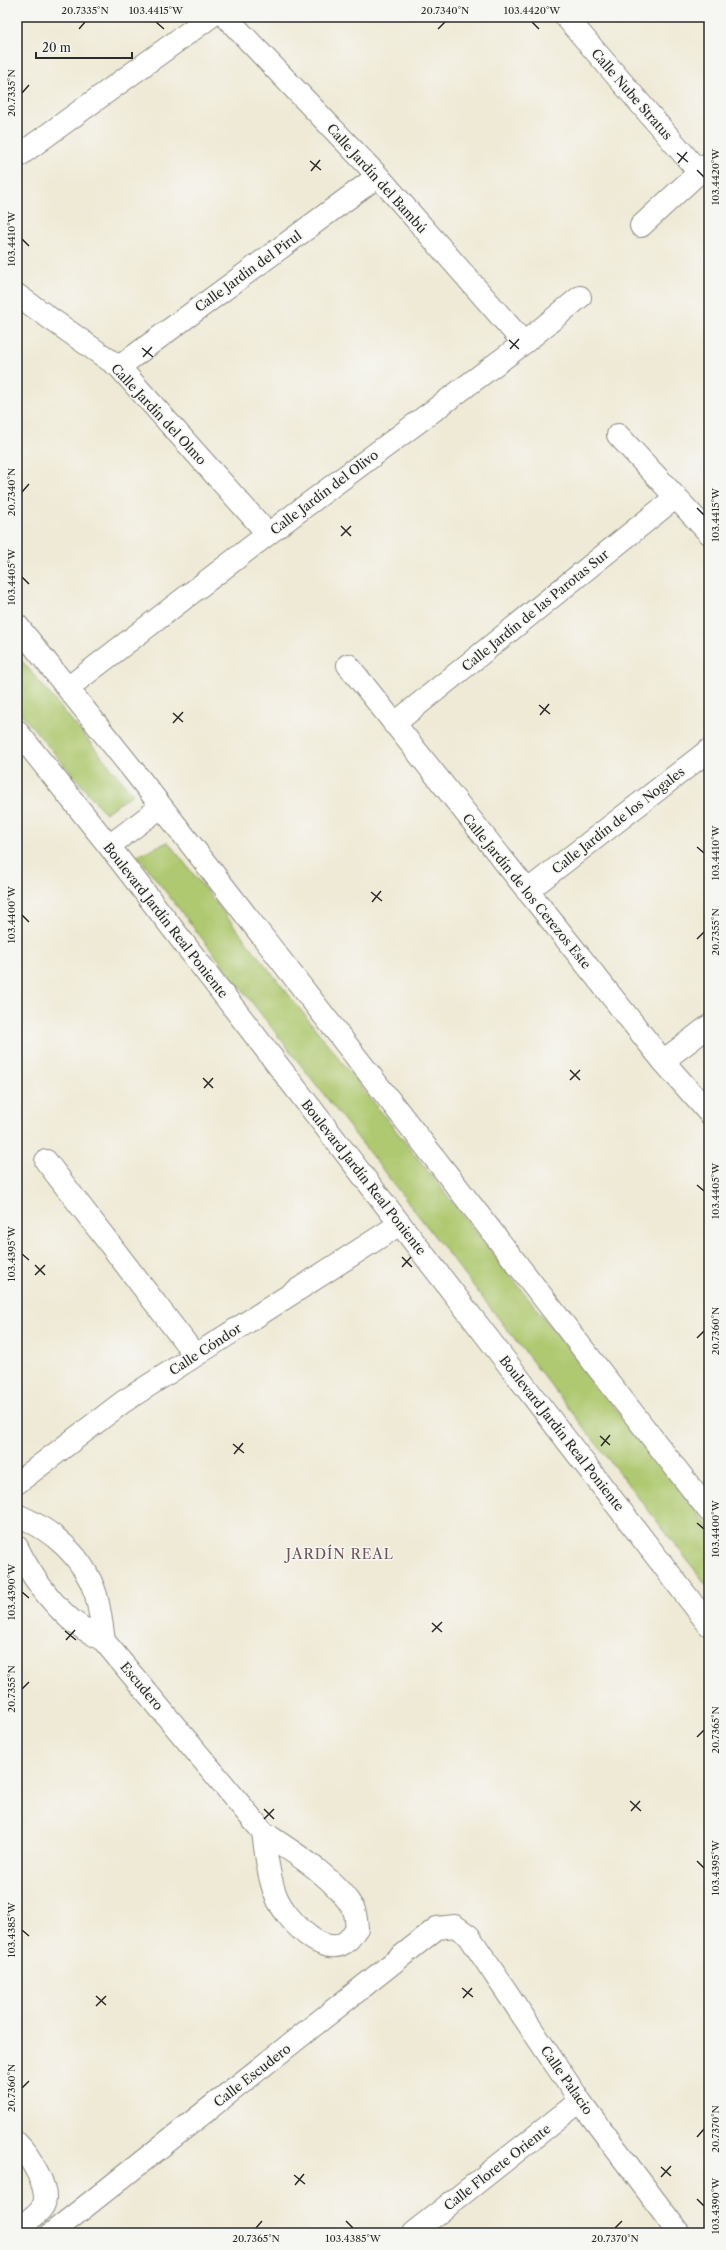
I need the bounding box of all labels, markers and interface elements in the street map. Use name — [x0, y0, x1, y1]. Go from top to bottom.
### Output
text: 20.7335°N — [61, 4, 109, 17]
text: 103.4415°W — [129, 4, 184, 17]
text: 20.7340°N — [421, 4, 469, 17]
text: 103.4420°W — [504, 4, 561, 17]
scale bar — [36, 34, 132, 60]
text: 20 m — [42, 40, 71, 55]
street label: Calle Nube Stratus — [588, 45, 676, 143]
text: 20.7335°N — [5, 69, 18, 117]
street label: Calle Jardín del Bambú — [324, 120, 430, 236]
text: 103.4420°W — [709, 148, 722, 205]
text: 103.4410°W — [5, 210, 18, 267]
street label: Calle Jardín del Pirul — [192, 227, 305, 315]
street label: Calle Jardín del Olmo — [108, 360, 210, 468]
street label: Calle Jardín del Olivo — [267, 446, 381, 538]
text: 20.7340°N — [5, 468, 18, 516]
text: 103.4415°W — [709, 487, 722, 542]
street label: Calle Jardín de las Parotas Sur — [458, 545, 612, 674]
text: 103.4405°W — [5, 548, 18, 605]
street label: Calle Jardín de los Nogales — [549, 763, 688, 877]
street label: Calle Jardín de los Cerezos Este — [459, 810, 595, 972]
text: 103.4410°W — [709, 824, 722, 881]
street label: Boulevard Jardín Real Poniente — [100, 839, 232, 1001]
text: 103.4400°W — [5, 885, 18, 944]
text: 20.7355°N — [709, 908, 722, 956]
street label: Boulevard Jardín Real Poniente — [298, 1096, 430, 1258]
text: 103.4405°W — [709, 1162, 722, 1219]
text: 103.4395°W — [5, 1225, 18, 1282]
text: 20.7360°N — [709, 1307, 722, 1355]
street label: Calle Cóndor — [166, 1319, 245, 1378]
street label: Boulevard Jardín Real Poniente — [496, 1352, 628, 1514]
text: 103.4400°W — [709, 1499, 722, 1558]
district label: JARDÍN REAL — [284, 1544, 394, 1563]
text: 103.4390°W — [5, 1563, 18, 1620]
street label: Escudero — [117, 1659, 167, 1713]
text: 20.7355°N — [5, 1665, 18, 1713]
text: 20.7365°N — [709, 1706, 722, 1754]
text: 103.4395°W — [709, 1839, 722, 1896]
text: 103.4385°W — [5, 1901, 18, 1958]
street label: Calle Escudero — [210, 2040, 294, 2110]
street label: Calle Palacio — [537, 2043, 597, 2117]
text: 20.7360°N — [5, 2064, 18, 2112]
text: 20.7370°N — [709, 2105, 722, 2153]
street label: Calle Florete Oriente — [440, 2120, 554, 2214]
text: 103.4390°W — [709, 2177, 722, 2234]
text: 20.7365°N — [232, 2232, 280, 2245]
text: 103.4385°W — [325, 2232, 382, 2245]
text: 20.7370°N — [591, 2232, 639, 2245]

